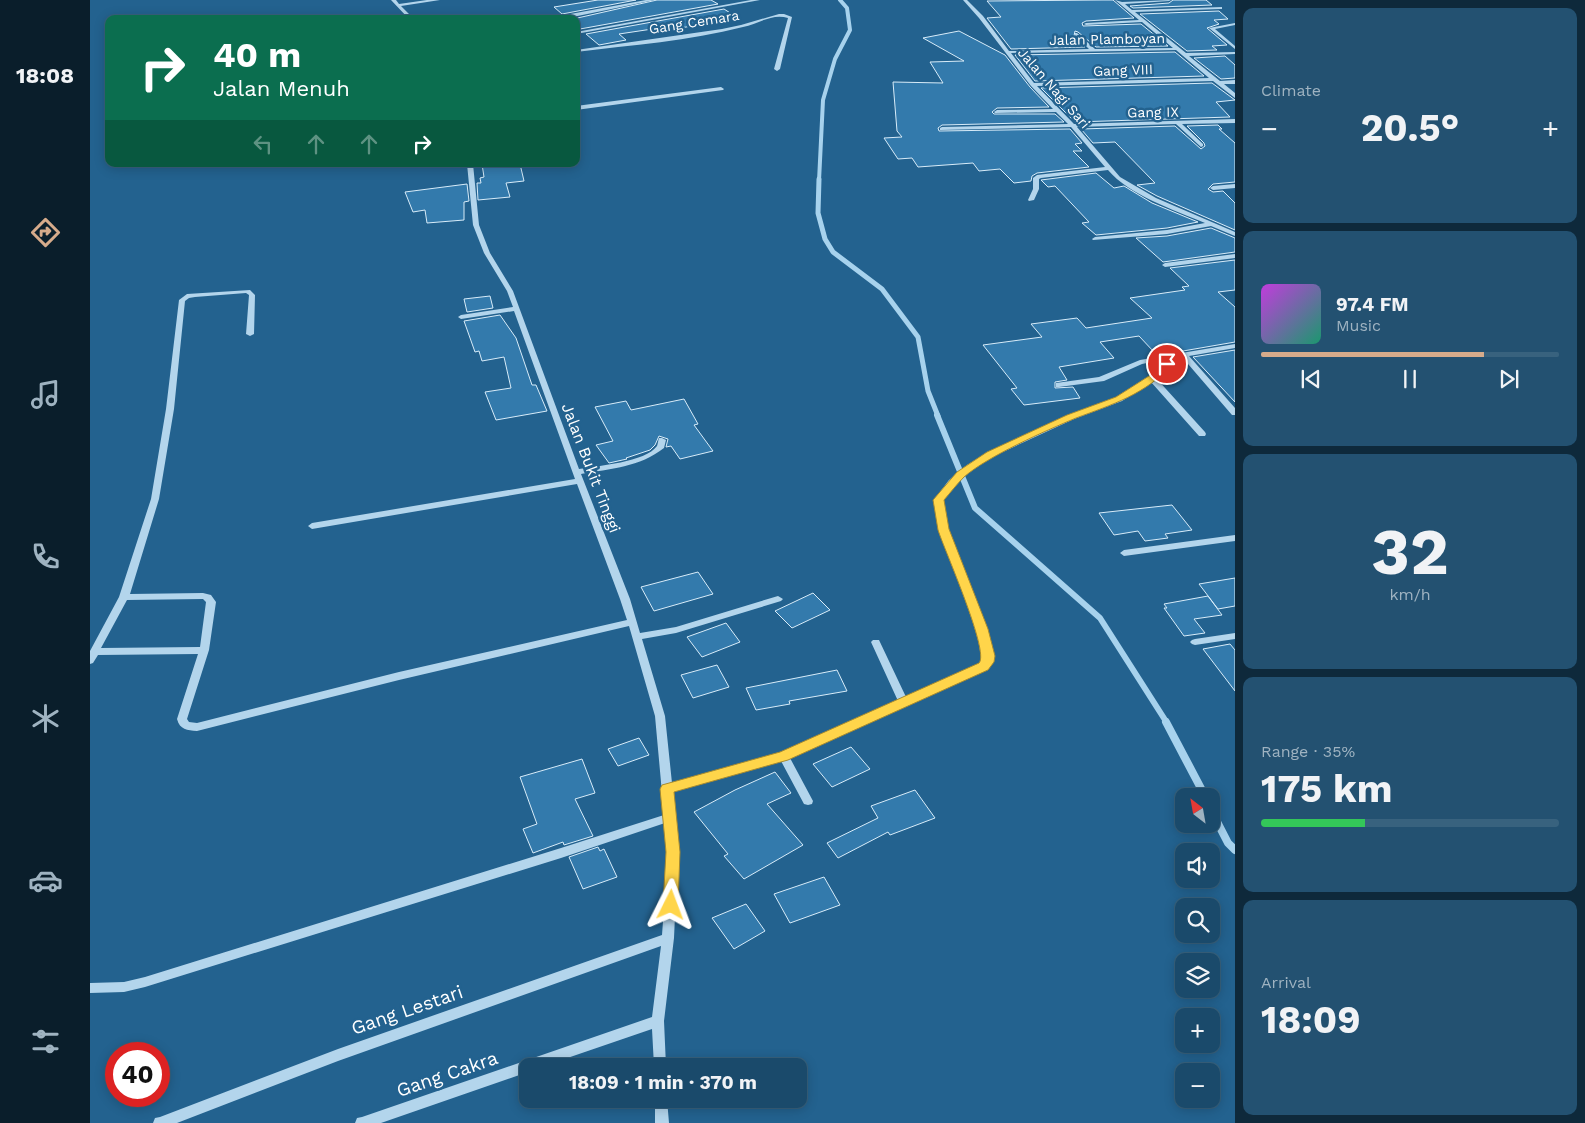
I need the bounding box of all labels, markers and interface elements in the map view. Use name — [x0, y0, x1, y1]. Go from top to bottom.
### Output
street label: Gang Cemara — [648, 7, 740, 37]
street label: Jalan Plamboyan — [1049, 30, 1165, 48]
text: 40 m — [213, 34, 301, 76]
icon: right — [130, 35, 195, 100]
street label: Jalan Nagi Sari — [1015, 44, 1093, 132]
street label: Gang VIII — [1093, 61, 1153, 79]
text: 18:08 — [16, 63, 74, 88]
text: Jalan Menuh — [213, 76, 350, 101]
text: Climate — [1261, 81, 1321, 100]
street label: Gang IX — [1127, 104, 1179, 120]
text: 20.5° — [1361, 106, 1459, 150]
text: − — [1261, 112, 1278, 145]
text: + — [1542, 112, 1559, 145]
icon: left — [249, 130, 277, 158]
icon: ahead — [302, 130, 330, 158]
icon: ahead — [355, 130, 383, 158]
icon: right — [408, 130, 436, 158]
icon: directions — [28, 215, 63, 250]
text: 97.4 FM — [1336, 293, 1409, 316]
text: Music — [1336, 316, 1381, 335]
pin — [1146, 343, 1188, 385]
icon: arrive — [1153, 350, 1181, 378]
icon: previous — [1297, 365, 1325, 393]
icon: pause — [1396, 365, 1424, 393]
icon: next — [1495, 365, 1523, 393]
icon: music — [28, 377, 63, 412]
street label: Jalan Bukit Tinggi — [558, 400, 624, 536]
text: 32 — [1371, 514, 1449, 590]
icon: phone — [28, 539, 63, 574]
text: km/h — [1389, 585, 1431, 604]
icon: climate — [28, 701, 63, 736]
text: Range · 35% — [1261, 742, 1355, 761]
text: 175 km — [1261, 767, 1392, 811]
north arrow — [1175, 788, 1220, 832]
map controls — [1175, 788, 1220, 1108]
button: sound — [1175, 843, 1220, 888]
icon: car — [28, 863, 63, 898]
position arrow — [644, 878, 696, 930]
button: search — [1175, 898, 1220, 943]
button: layers — [1175, 953, 1220, 998]
text: Arrival — [1261, 973, 1311, 992]
street label: Gang Lestari — [348, 980, 466, 1040]
text: 18:09 — [1261, 998, 1361, 1042]
button: + — [1175, 1008, 1220, 1053]
icon: filters — [28, 1024, 63, 1059]
speed limit sign: 40 — [105, 1042, 170, 1107]
street label: Gang Cakra — [393, 1046, 501, 1102]
button: − — [1175, 1063, 1220, 1108]
text: 18:09 · 1 min · 370 m — [569, 1071, 757, 1094]

